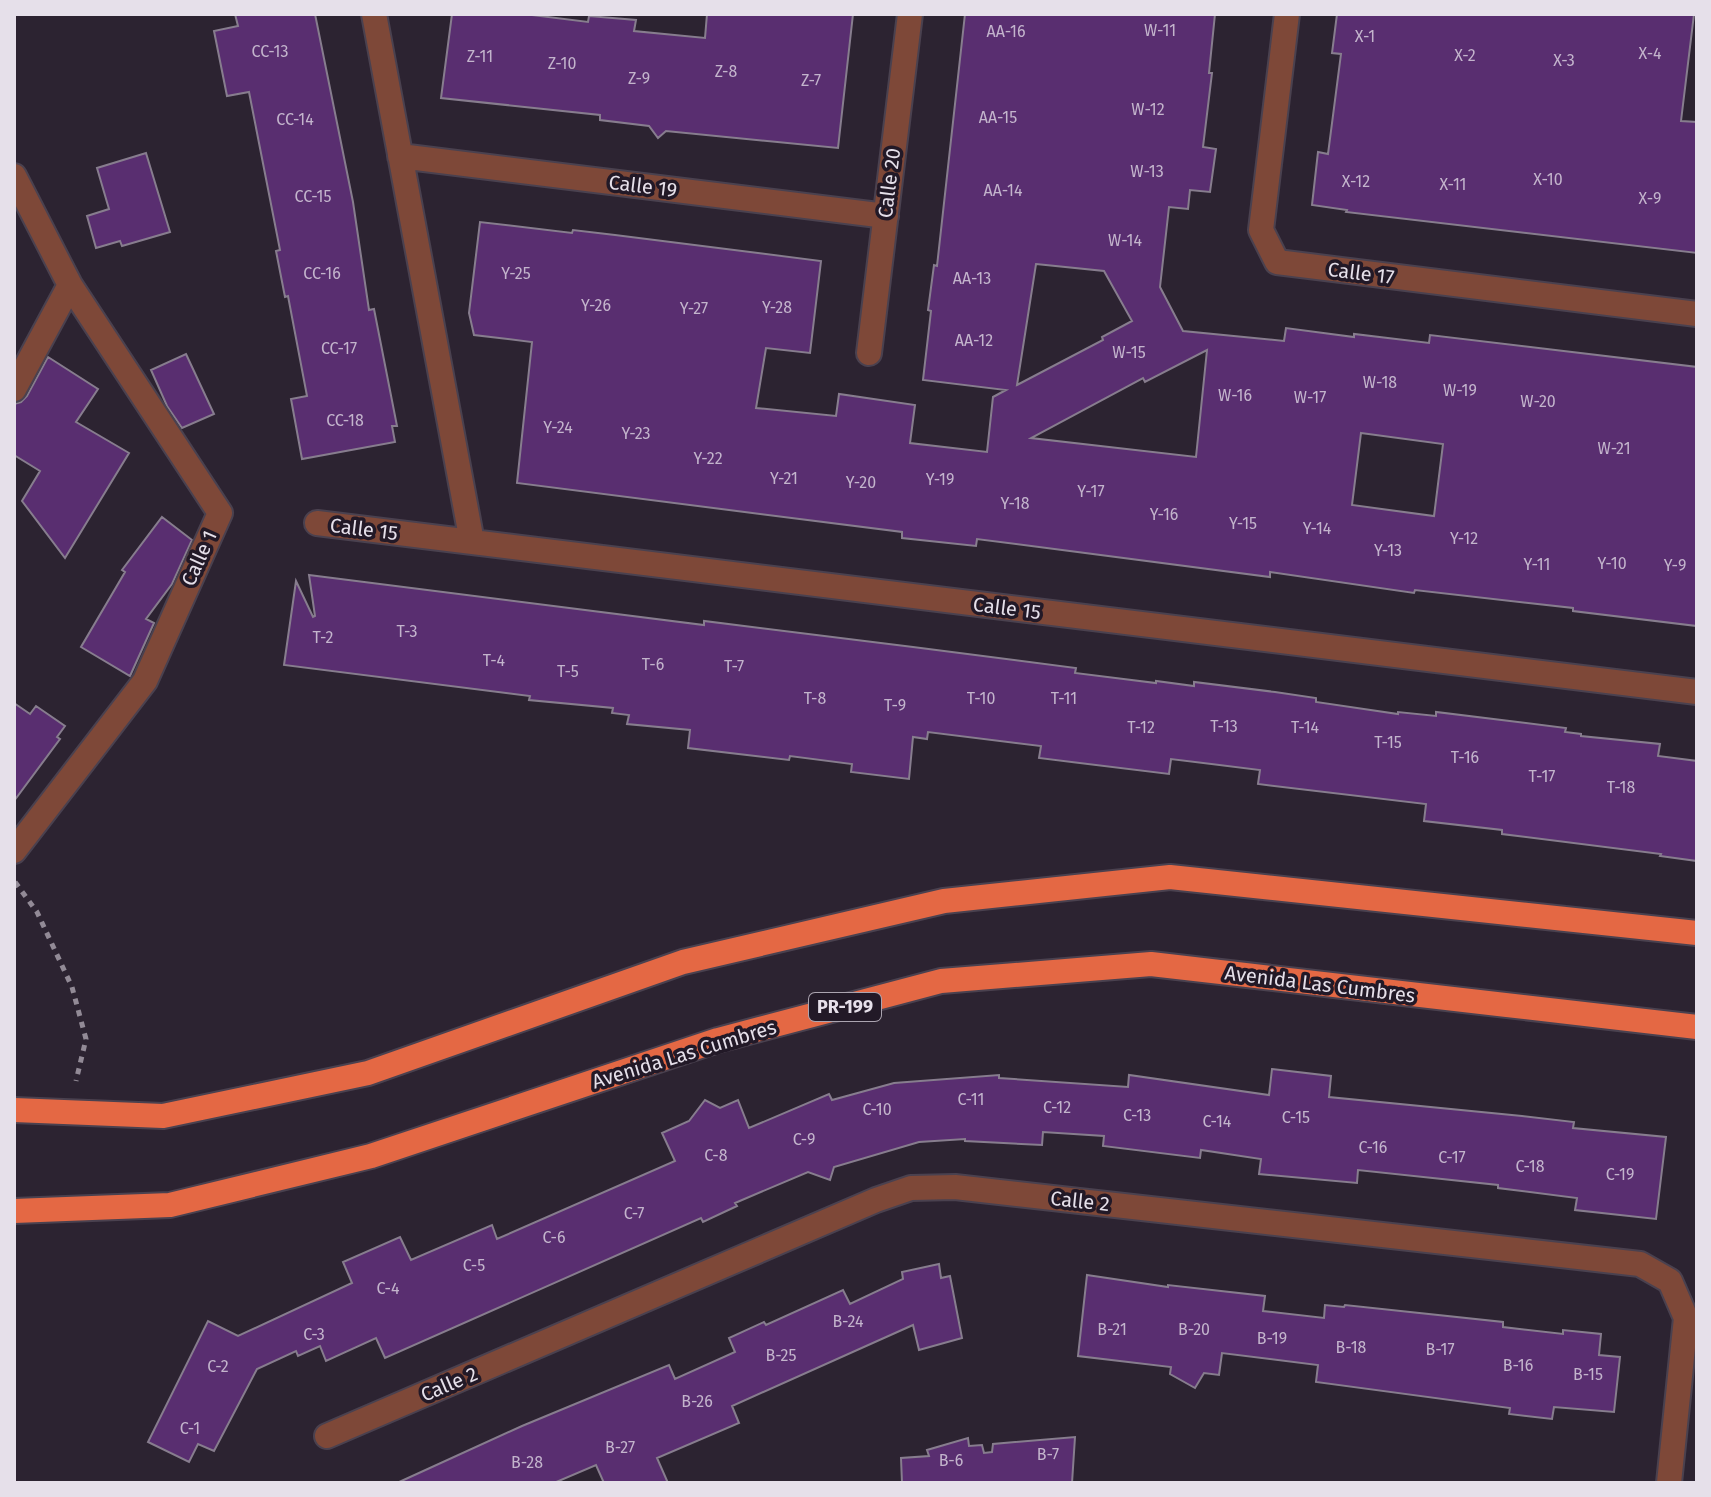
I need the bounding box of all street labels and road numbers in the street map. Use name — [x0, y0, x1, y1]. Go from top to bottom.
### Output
street label: Calle 20 — [873, 147, 905, 219]
street label: Calle 19 — [607, 170, 679, 202]
street label: Calle 17 — [1326, 257, 1396, 289]
street label: Calle 15 — [329, 513, 399, 545]
street label: Calle 1 — [176, 527, 222, 589]
street label: Calle 15 — [972, 592, 1042, 624]
street label: Avenida Las Cumbres — [1223, 960, 1417, 1008]
road number: PR-199 — [809, 993, 881, 1021]
street label: Avenida Las Cumbres — [589, 1015, 779, 1093]
street label: Calle 2 — [1049, 1186, 1111, 1216]
street label: Calle 2 — [417, 1361, 481, 1407]

